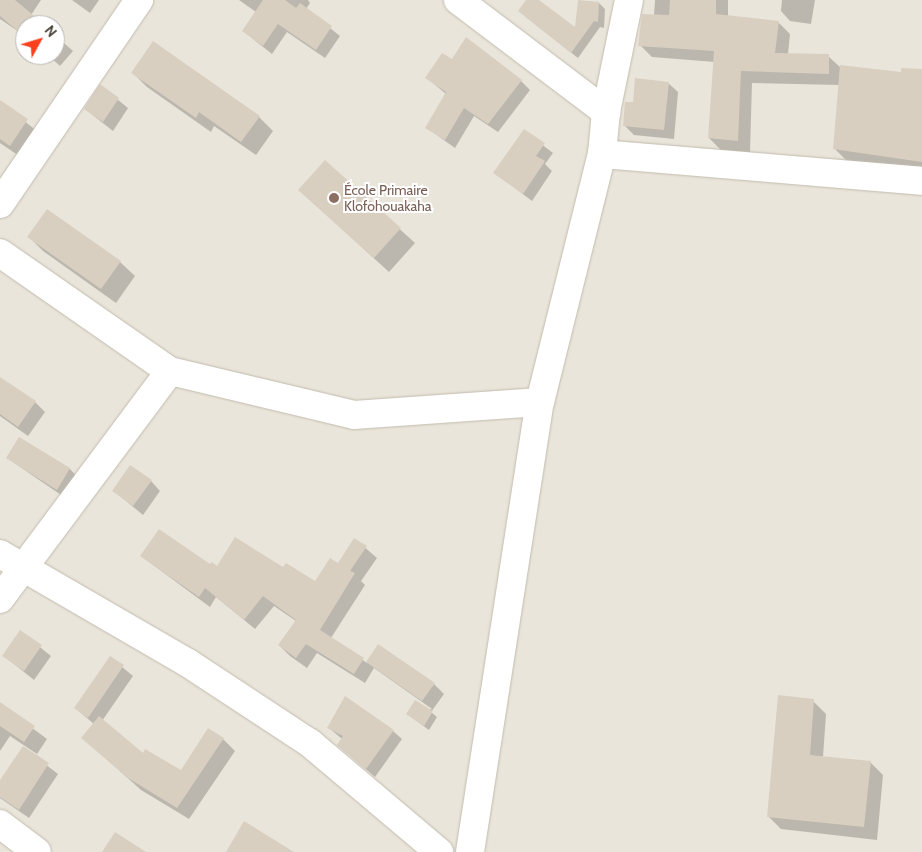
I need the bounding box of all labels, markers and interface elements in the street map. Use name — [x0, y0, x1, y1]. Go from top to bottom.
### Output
north arrow — [15, 15, 65, 65]
text: N — [41, 22, 61, 41]
place label: École Primaire Klofohouakaha — [344, 182, 432, 214]
marker: École Primaire Klofohouakaha — [328, 192, 340, 204]

